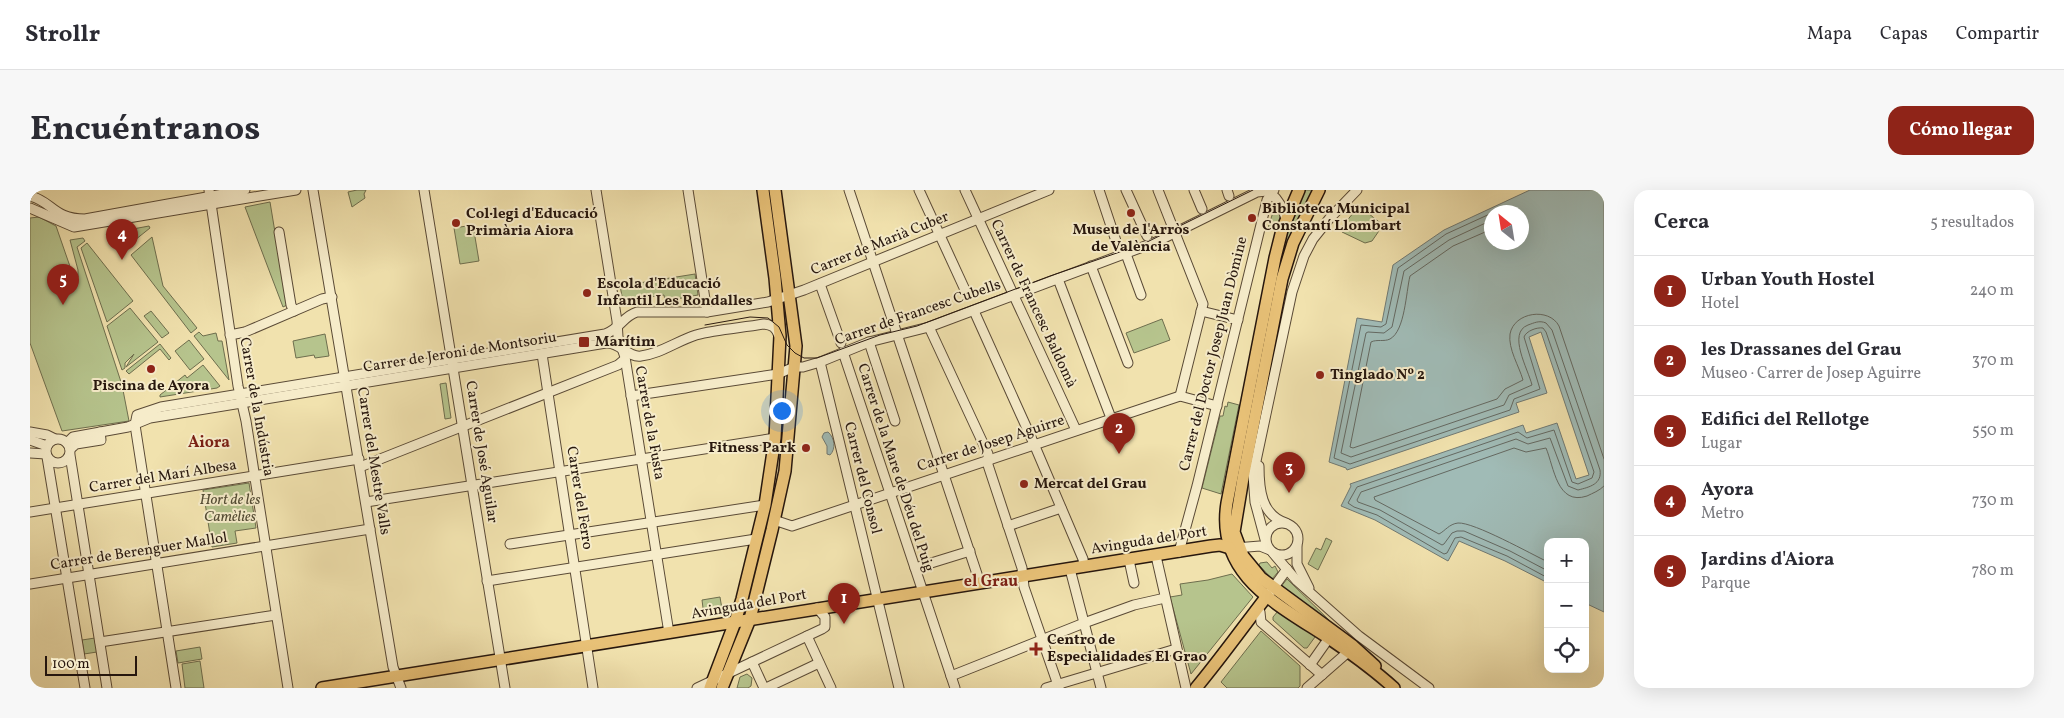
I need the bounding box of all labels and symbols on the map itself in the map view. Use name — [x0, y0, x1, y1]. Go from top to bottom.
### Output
place label: Biblioteca Municipal Constantí Llombart — [1262, 199, 1410, 237]
place label: Col·legi d'Educació Primària Aiora — [466, 204, 598, 242]
north arrow — [1484, 205, 1529, 250]
street label: Carrer de Marià Cuber — [808, 207, 952, 281]
marker: Museu de l'Arròs de València — [1125, 207, 1137, 219]
marker: Biblioteca Municipal Constantí Llombart — [1246, 212, 1258, 224]
street label: Carrer de Francesc Baldomà — [985, 216, 1081, 392]
marker: Col·legi d'Educació Primària Aiora — [450, 217, 462, 229]
pin: 4 — [106, 219, 138, 260]
place label: Museu de l'Arròs de València — [1072, 220, 1190, 258]
street label: Carrer del Doctor Josep Juan Dòmine — [1175, 235, 1253, 473]
pin: 5 — [47, 264, 79, 305]
place label: Escola d'Educació Infantil Les Rondalles — [597, 274, 753, 312]
street label: Carrer de Francesc Cubells — [832, 275, 1004, 351]
marker: Escola d'Educació Infantil Les Rondalles — [581, 287, 593, 299]
street label: Carrer de Jeroni de Montsoriu — [362, 327, 558, 379]
place label: Marítim — [595, 332, 656, 353]
marker: Marítim — [577, 335, 591, 349]
street label: Carrer de la Indústria — [233, 336, 279, 478]
street label: Carrer de la Mare de Déu del Puig — [851, 361, 939, 575]
marker: Piscina de Ayora — [145, 363, 157, 375]
street label: Carrer de la Fusta — [629, 364, 669, 482]
place label: Tinglado Nº 2 — [1330, 365, 1425, 386]
marker: Tinglado Nº 2 — [1314, 369, 1326, 381]
place label: Piscina de Ayora — [93, 376, 209, 397]
street label: Carrer de José Aguilar — [459, 379, 503, 525]
street label: Carrer del Mestre Valls — [351, 386, 395, 536]
your location — [769, 398, 795, 424]
street label: Carrer de Josep Aguirre — [915, 410, 1067, 478]
pin: 2 — [1103, 413, 1135, 454]
street label: Carrer del Consol — [838, 420, 886, 536]
district label: Aiora — [188, 432, 230, 454]
place label: Fitness Park — [709, 438, 796, 459]
marker: Fitness Park — [800, 442, 812, 454]
street label: Carrer del Ferro — [560, 445, 598, 551]
pin: 3 — [1273, 452, 1305, 493]
street label: Carrer del Marí Albesa — [88, 455, 238, 499]
place label: Mercat del Grau — [1034, 474, 1147, 495]
marker: Mercat del Grau — [1018, 478, 1030, 490]
park label: Hort de les Camèlies — [199, 490, 261, 528]
street label: Avinguda del Port — [1090, 521, 1208, 561]
street label: Carrer de Berenguer Mallol — [49, 528, 229, 576]
district label: el Grau — [964, 571, 1018, 593]
pin: 1 — [828, 583, 860, 624]
street label: Avinguda del Port — [690, 584, 808, 626]
place label: Centro de Especialidades El Grao — [1047, 630, 1207, 668]
marker: Centro de Especialidades El Grao — [1029, 642, 1043, 656]
scale bar — [45, 653, 138, 676]

